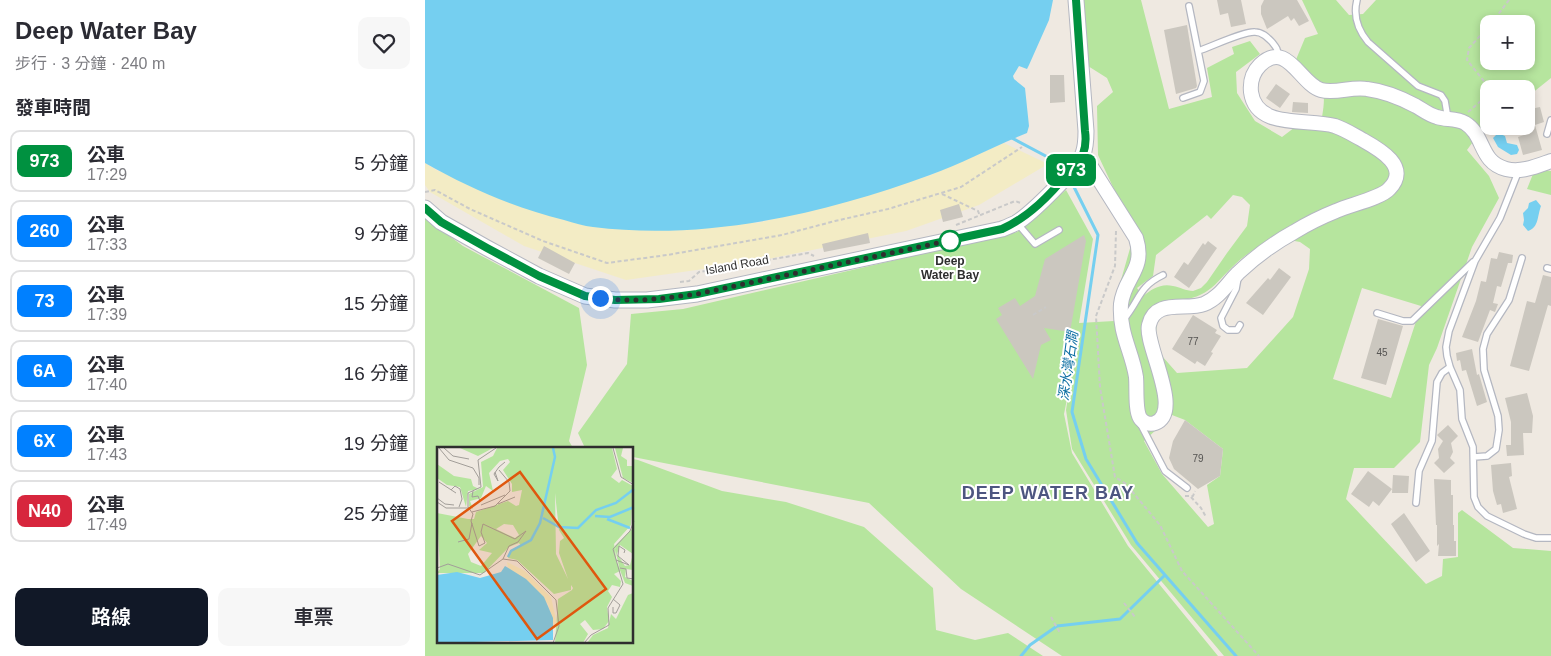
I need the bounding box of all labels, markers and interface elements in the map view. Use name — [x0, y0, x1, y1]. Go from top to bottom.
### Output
map controls — [1480, 15, 1535, 135]
button: + — [1480, 15, 1535, 70]
text: Deep Water Bay — [15, 17, 197, 44]
button: heart — [358, 17, 410, 69]
text: 步行 · 3 分鐘 · 240 m — [15, 55, 165, 72]
button: − — [1480, 80, 1535, 135]
text: 發車時間 — [15, 97, 91, 118]
text: 公車 — [87, 144, 125, 165]
text: 973 — [29, 151, 60, 171]
text: 5 分鐘 — [354, 153, 408, 174]
line badge: 973 — [1042, 154, 1100, 186]
text: 973 — [1056, 160, 1086, 180]
text: 17:29 — [87, 166, 127, 183]
text: 公車 — [87, 214, 125, 235]
text: 260 — [29, 221, 60, 241]
text: 9 分鐘 — [354, 223, 408, 244]
marker: Deep Water Bay — [939, 230, 961, 252]
text: 17:33 — [87, 236, 127, 253]
street label: Island Road — [704, 253, 770, 277]
place label: Deep Water Bay — [921, 254, 979, 282]
text: 公車 — [87, 284, 125, 305]
your location — [588, 286, 613, 311]
text: 73 — [34, 291, 55, 311]
text: 15 分鐘 — [344, 293, 408, 314]
text: 17:39 — [87, 306, 127, 323]
water label: 深水灣石澗 — [1055, 328, 1081, 402]
house number: 77 — [1187, 336, 1199, 347]
house number: 45 — [1376, 347, 1388, 358]
text: 公車 — [87, 354, 125, 375]
text: 6A — [33, 361, 56, 381]
text: 16 分鐘 — [344, 363, 408, 384]
text: 17:40 — [87, 376, 127, 393]
text: 公車 — [87, 424, 125, 445]
text: 6X — [33, 431, 56, 451]
text: 19 分鐘 — [344, 433, 408, 454]
text: 17:43 — [87, 446, 127, 463]
inset map — [437, 447, 634, 644]
house number: 79 — [1192, 453, 1204, 464]
district label: DEEP WATER BAY — [962, 483, 1134, 503]
text: 公車 — [87, 494, 125, 515]
text: N40 — [28, 501, 61, 521]
text: 25 分鐘 — [344, 503, 408, 524]
text: 17:49 — [87, 516, 127, 533]
button: 路線 — [15, 588, 208, 646]
button: 車票 — [218, 588, 410, 646]

